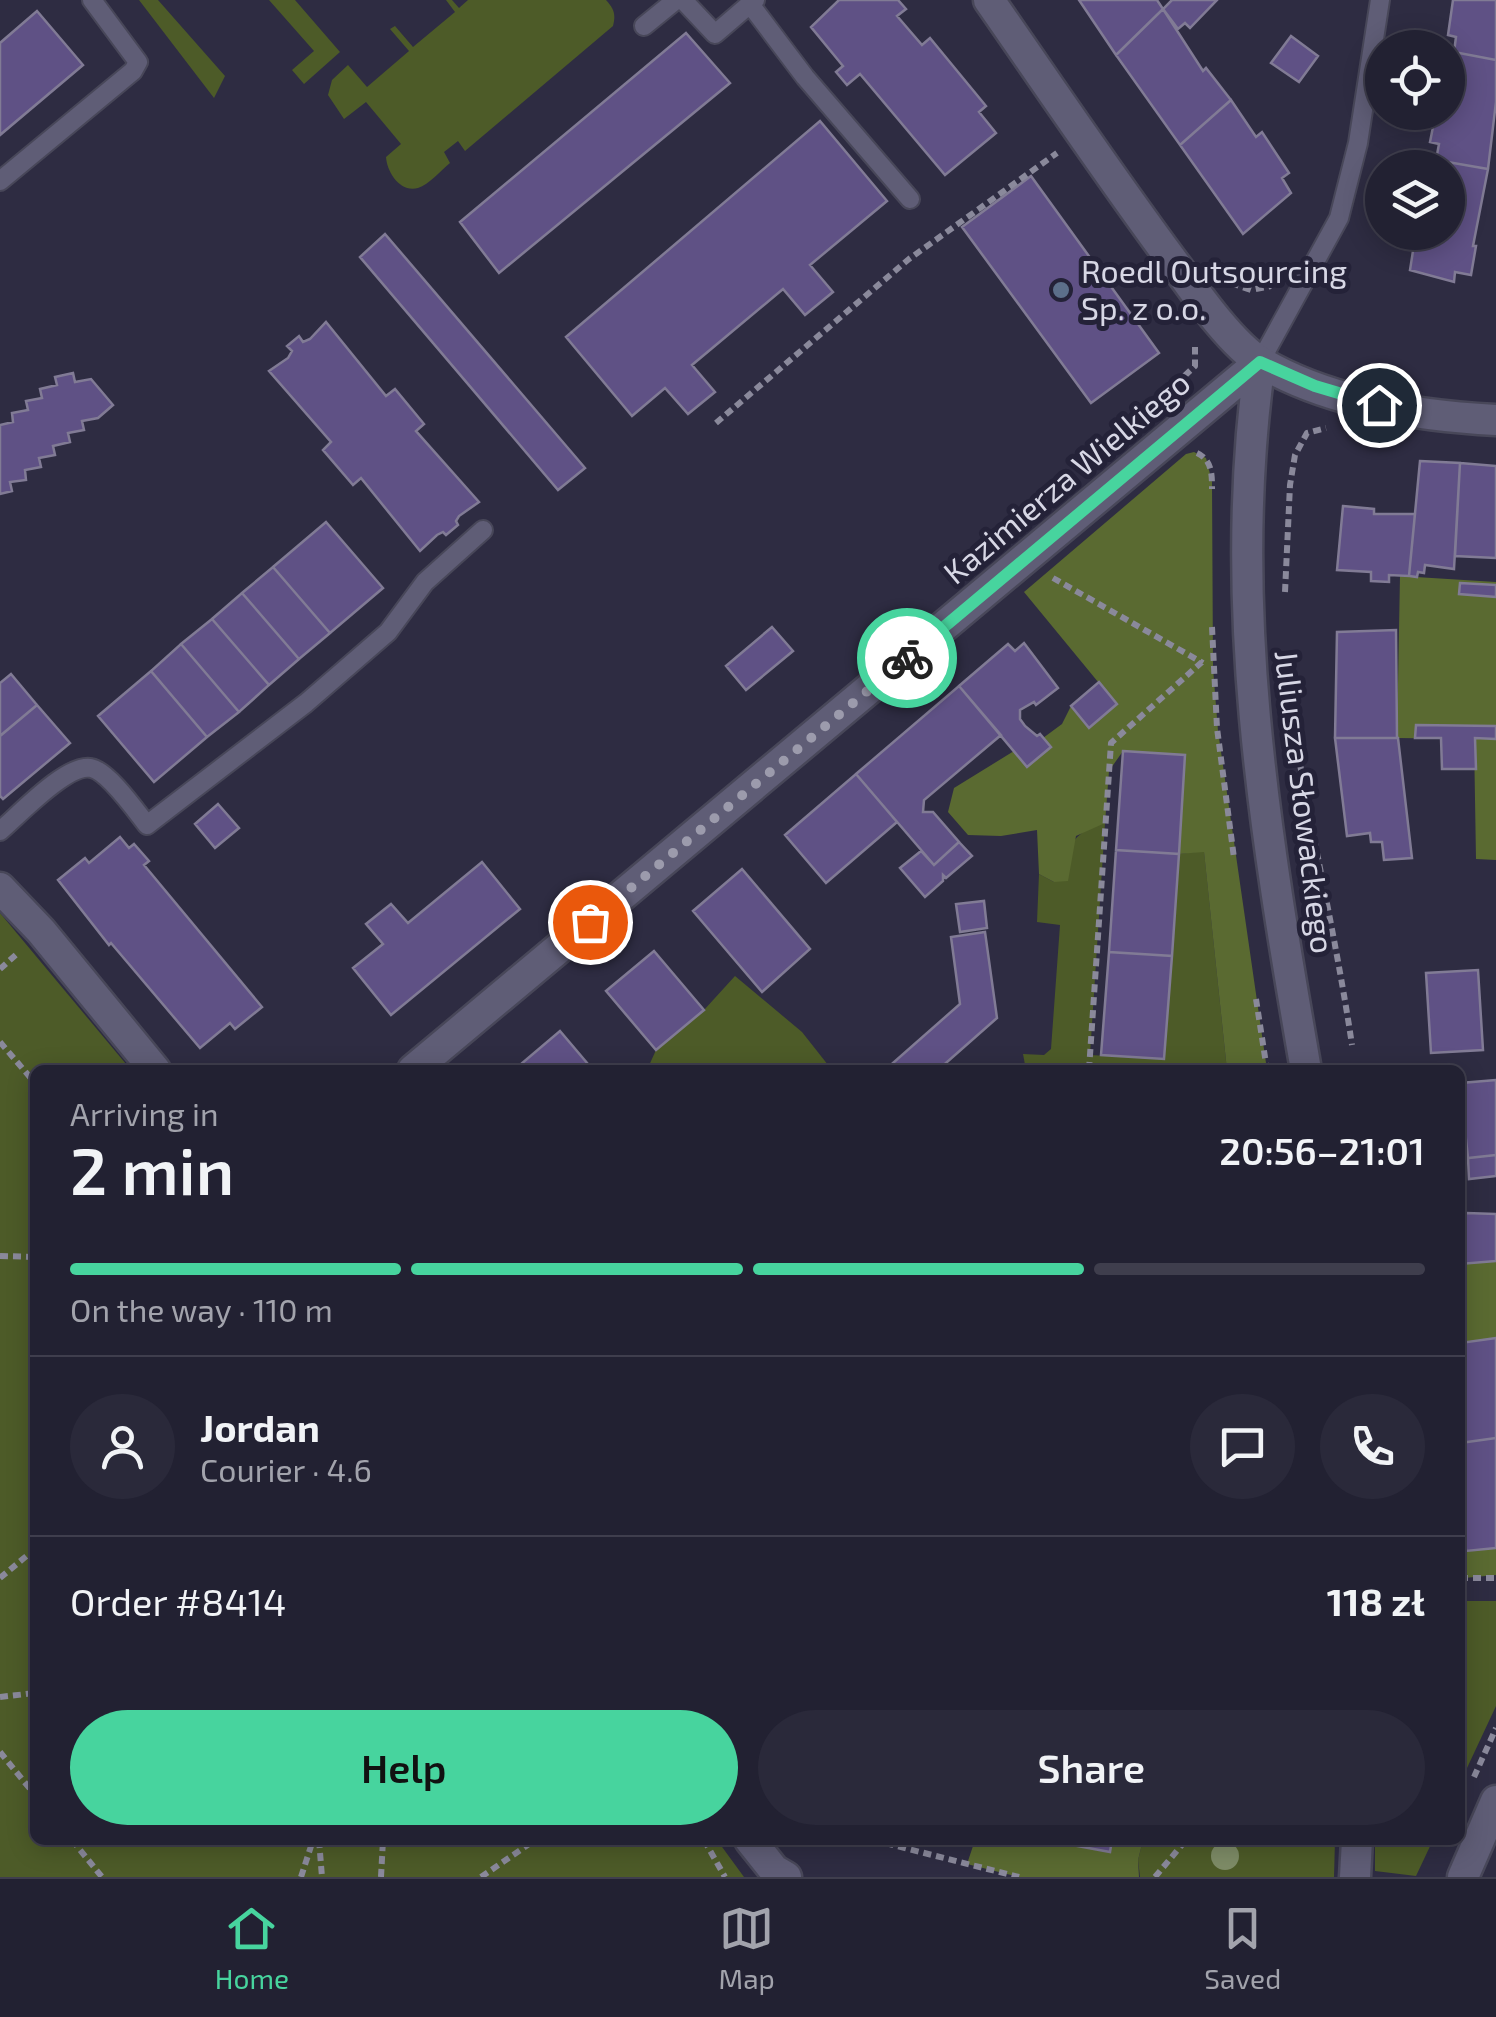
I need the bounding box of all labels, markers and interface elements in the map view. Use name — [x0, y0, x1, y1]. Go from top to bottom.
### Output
map controls — [1365, 30, 1465, 250]
button: locate — [1365, 30, 1465, 130]
button: layers — [1365, 150, 1465, 250]
place label: Roedl Outsourcing Sp. z o.o. — [1081, 251, 1347, 326]
marker: Roedl Outsourcing Sp. z o.o. — [1050, 279, 1072, 301]
street label: Kazimierza Wielkiego — [935, 362, 1197, 591]
pin — [1337, 363, 1422, 448]
icon: home — [1352, 378, 1407, 433]
courier — [857, 608, 957, 708]
icon: bike — [880, 631, 935, 686]
street label: Juliusza Słowackiego — [1269, 648, 1343, 956]
pin — [548, 880, 633, 965]
icon: bag — [563, 895, 618, 950]
text: Arriving in — [70, 1094, 219, 1132]
text: 20:56–21:01 — [1219, 1127, 1425, 1173]
text: 2 min — [70, 1130, 234, 1208]
text: On the way · 110 m — [70, 1290, 333, 1328]
button: person — [70, 1394, 175, 1499]
button: chat — [1190, 1394, 1295, 1499]
button: phone — [1320, 1394, 1425, 1499]
text: Jordan — [200, 1404, 320, 1450]
text: Courier · 4.6 — [200, 1450, 372, 1488]
text: Order #8414 — [70, 1578, 286, 1624]
text: 118 zł — [1327, 1578, 1425, 1624]
button: Help — [70, 1710, 738, 1825]
button: Share — [758, 1710, 1425, 1825]
tab: Home — [215, 1901, 289, 1995]
tab: Map — [719, 1901, 775, 1995]
tab: Saved — [1204, 1901, 1281, 1995]

